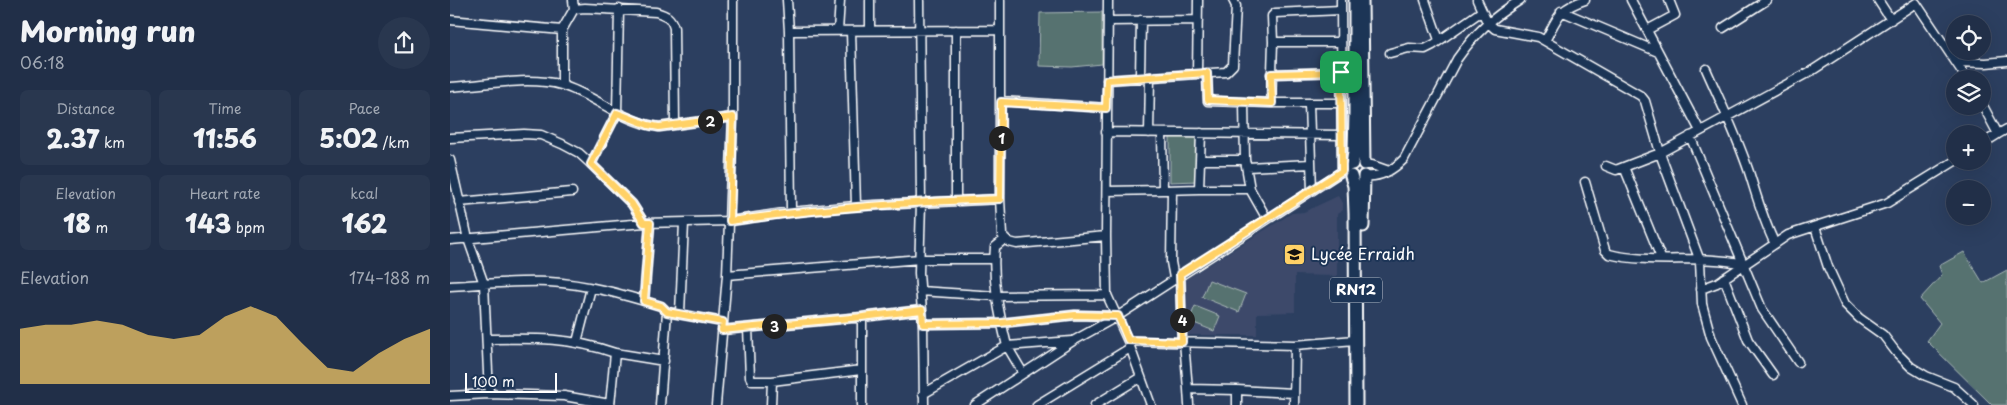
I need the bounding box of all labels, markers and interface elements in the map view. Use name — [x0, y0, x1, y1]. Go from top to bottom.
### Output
text: Morning run — [20, 9, 196, 52]
map controls — [1946, 15, 1991, 225]
button: locate — [1946, 15, 1991, 60]
button: share — [378, 17, 430, 69]
text: 06:18 — [20, 50, 65, 74]
pin — [1320, 51, 1362, 93]
icon: arrive — [1327, 58, 1355, 86]
button: layers — [1946, 70, 1991, 115]
text: Distance — [56, 98, 115, 119]
text: Time — [208, 98, 242, 119]
text: Pace — [349, 98, 380, 119]
pin: 2 — [698, 108, 722, 134]
text: 2 — [706, 111, 715, 132]
text: 2.37 — [46, 119, 99, 157]
text: 11:56 — [193, 119, 257, 157]
text: 5:02 — [319, 119, 378, 157]
button: + — [1946, 125, 1991, 170]
pin: 1 — [988, 126, 1014, 150]
text: 1 — [998, 128, 1005, 149]
text: km — [99, 132, 125, 153]
text: /km — [378, 132, 409, 153]
button: − — [1946, 180, 1991, 225]
text: Elevation — [55, 183, 116, 204]
text: Heart rate — [190, 183, 260, 204]
text: kcal — [350, 183, 378, 204]
text: 18 — [63, 204, 91, 242]
text: 143 — [185, 204, 231, 242]
text: 162 — [341, 204, 387, 242]
text: m — [91, 217, 108, 238]
text: bpm — [231, 217, 265, 238]
place label: Lycée Erraidh — [1311, 241, 1415, 265]
school or university icon: Lycée Erraidh — [1283, 242, 1307, 266]
text: Elevation — [20, 265, 89, 289]
text: 174–188 m — [349, 265, 430, 289]
road number: RN12 — [1330, 278, 1382, 302]
pin: 4 — [1170, 308, 1194, 332]
text: 4 — [1178, 310, 1187, 331]
pin: 3 — [762, 314, 786, 338]
text: 3 — [770, 316, 779, 337]
scale bar — [465, 370, 558, 393]
text: 100 m — [472, 371, 515, 392]

